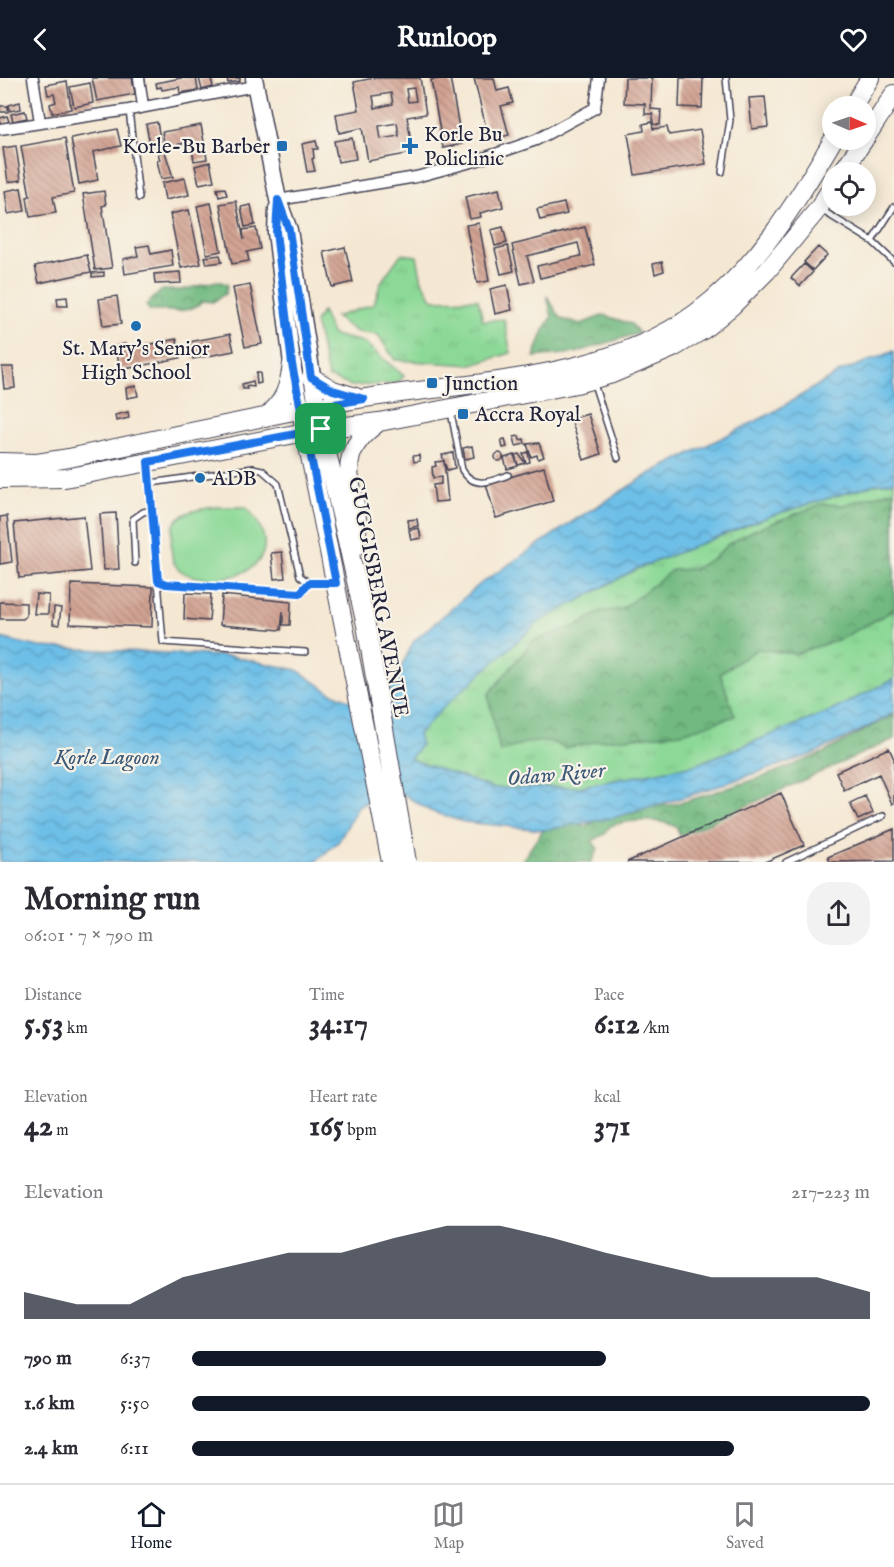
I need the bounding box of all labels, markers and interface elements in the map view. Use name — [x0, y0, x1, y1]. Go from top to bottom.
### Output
text: Runloop — [397, 22, 497, 56]
icon: back — [24, 23, 57, 56]
icon: heart — [837, 23, 870, 56]
north arrow — [822, 96, 876, 150]
map controls — [822, 96, 876, 216]
place label: Korle Bu Policlinic — [424, 122, 504, 173]
place label: Korle-Bu Barber — [122, 134, 270, 161]
marker: Korle Bu Policlinic — [401, 137, 419, 155]
marker: Korle-Bu Barber — [275, 139, 289, 153]
button: locate — [822, 162, 876, 216]
marker: St. Mary's Senior High School — [129, 319, 143, 333]
place label: St. Mary's Senior High School — [62, 336, 210, 387]
place label: Junction — [442, 371, 518, 398]
marker: Junction — [425, 376, 439, 390]
place label: Accra Royal — [474, 402, 581, 429]
pin — [295, 403, 346, 454]
marker: Accra Royal — [456, 407, 470, 421]
icon: arrive — [304, 412, 337, 445]
place label: ADB — [211, 466, 257, 493]
marker: ADB — [193, 471, 207, 485]
street label: GUGGISBERG AVENUE — [341, 475, 414, 720]
water label: Korle Lagoon — [53, 744, 160, 772]
water label: Odaw River — [506, 757, 608, 793]
text: Morning run — [24, 879, 200, 921]
button: share — [807, 882, 870, 945]
text: 06:01 · 7 × 790 m — [24, 923, 153, 948]
text: Distance — [24, 986, 82, 1006]
text: Time — [309, 986, 345, 1006]
text: Pace — [594, 986, 624, 1006]
text: 5.53 — [24, 1006, 63, 1044]
text: 34:17 — [309, 1006, 368, 1044]
text: 6:12 — [594, 1006, 640, 1044]
text: km — [63, 1019, 88, 1039]
text: /km — [640, 1019, 670, 1039]
text: Elevation — [24, 1088, 87, 1108]
text: Heart rate — [309, 1088, 377, 1108]
text: kcal — [594, 1088, 621, 1108]
text: 42 — [24, 1108, 53, 1146]
text: 165 — [309, 1108, 344, 1146]
text: 371 — [594, 1108, 630, 1146]
text: m — [53, 1121, 69, 1141]
text: bpm — [344, 1121, 377, 1141]
text: Elevation — [24, 1180, 103, 1205]
text: 217–223 m — [791, 1180, 870, 1205]
text: 790 m — [24, 1346, 72, 1371]
text: 6:37 — [120, 1346, 151, 1371]
text: 1.6 km — [24, 1391, 75, 1416]
text: 5:50 — [120, 1391, 150, 1416]
text: 2.4 km — [24, 1436, 78, 1461]
text: 6:11 — [120, 1436, 149, 1461]
tab: Home — [130, 1498, 172, 1554]
tab: Map — [432, 1498, 465, 1554]
tab: Saved — [726, 1498, 764, 1554]

